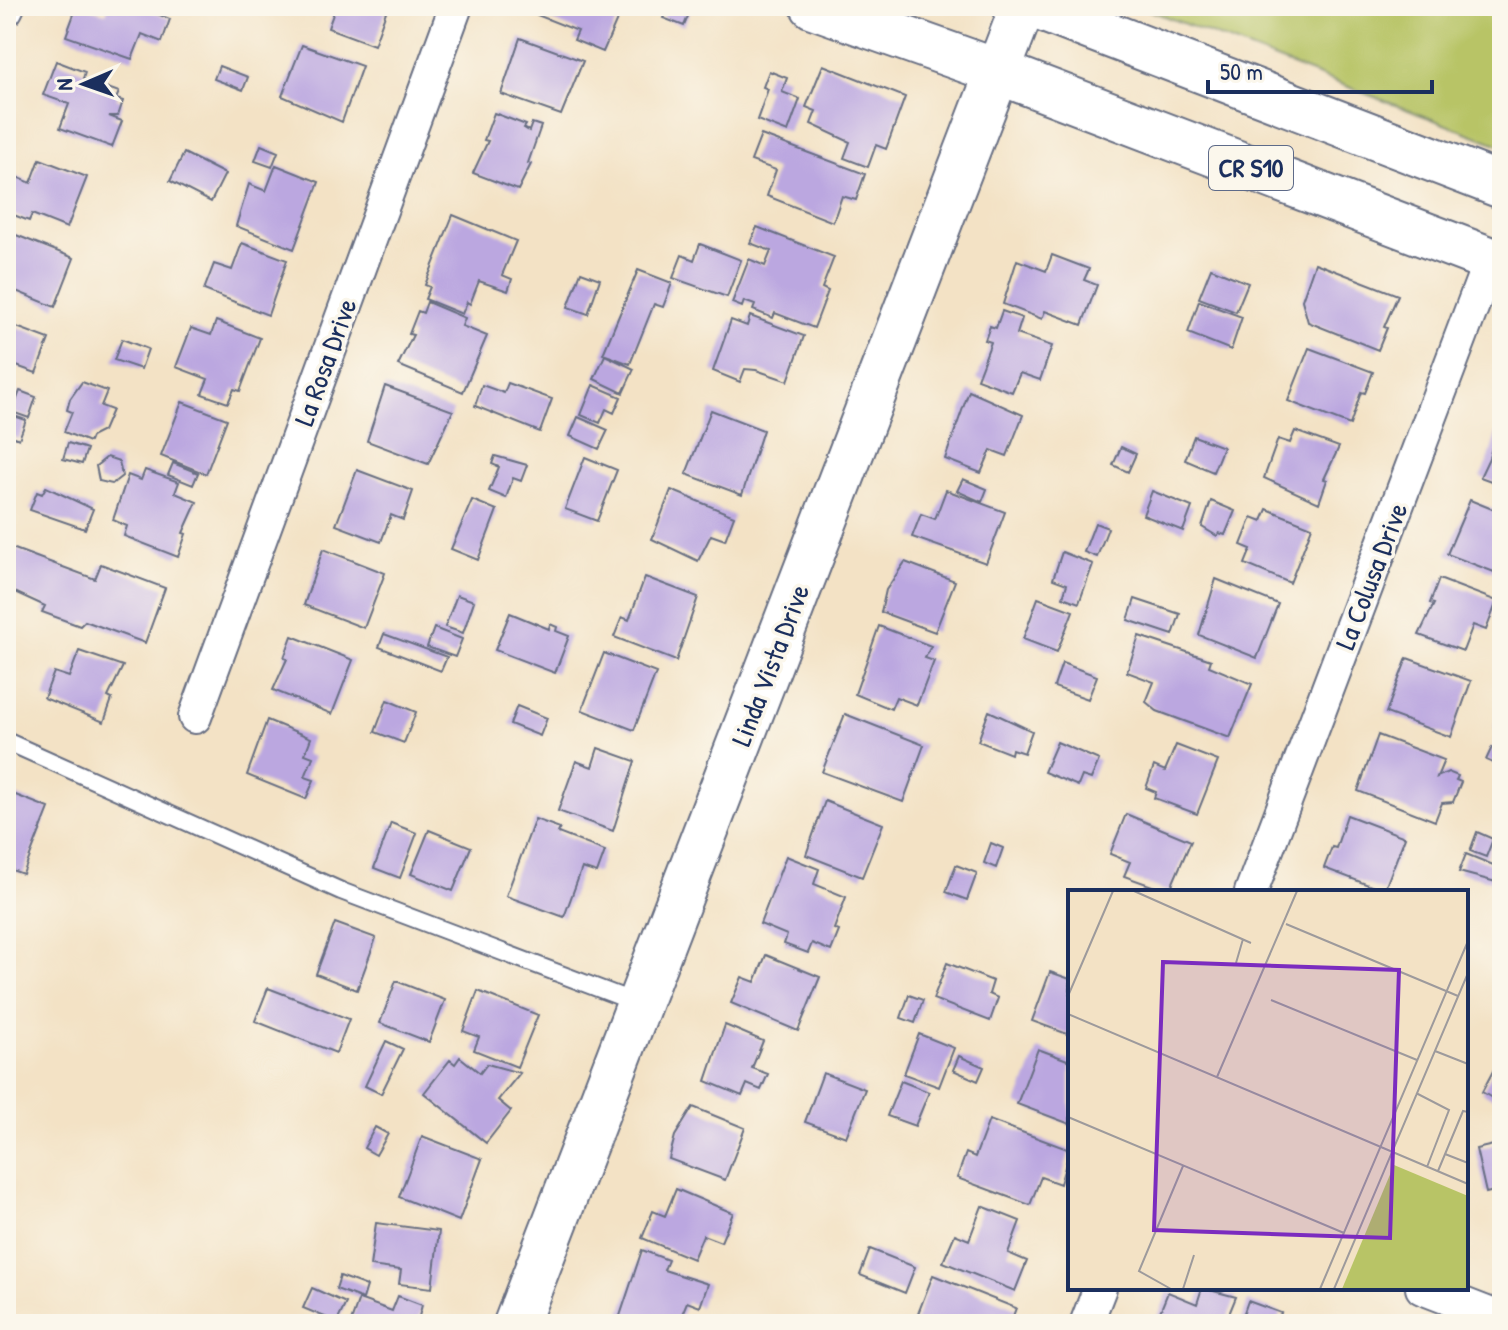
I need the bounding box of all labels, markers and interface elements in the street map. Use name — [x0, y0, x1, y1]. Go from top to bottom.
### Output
north arrow — [44, 44, 124, 124]
scale bar — [1208, 44, 1432, 94]
text: 50 m — [1220, 55, 1263, 87]
text: N — [49, 78, 79, 91]
road number: CR S10 — [1209, 146, 1293, 190]
street label: La Rosa Drive — [284, 293, 366, 431]
street label: La Colusa Drive — [1326, 497, 1416, 655]
street label: Linda Vista Drive — [722, 579, 818, 751]
inset map — [1068, 890, 1468, 1290]

